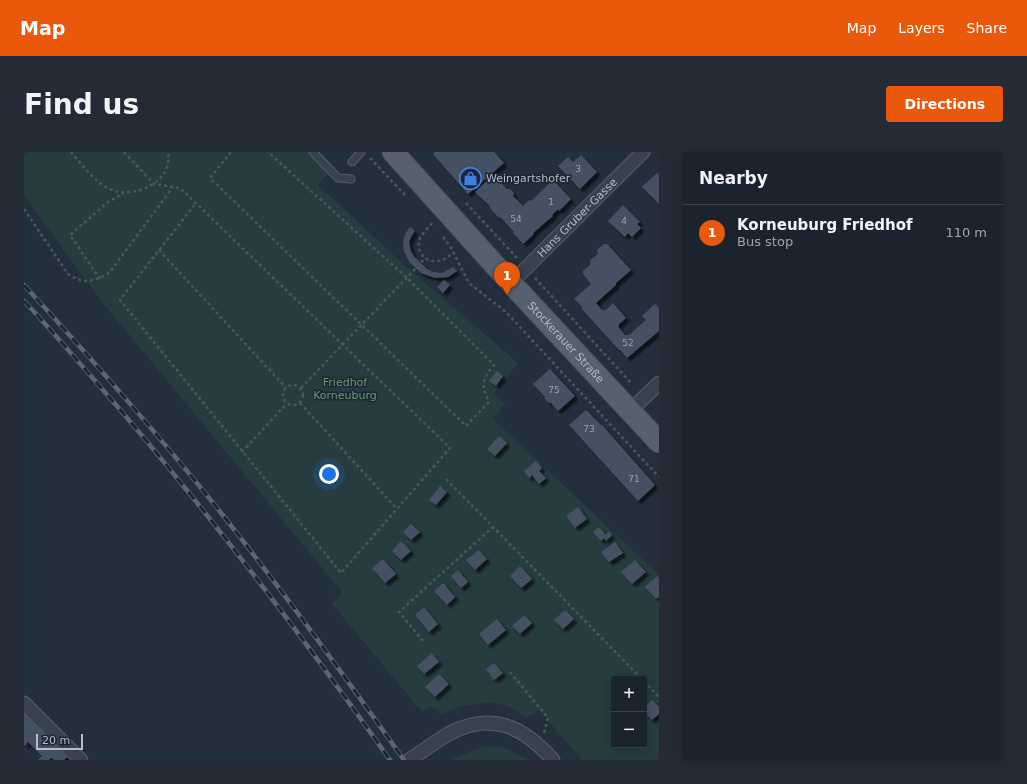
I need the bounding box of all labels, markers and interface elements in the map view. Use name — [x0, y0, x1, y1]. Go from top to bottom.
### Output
text: Map — [20, 17, 65, 39]
text: Map — [847, 20, 876, 36]
text: Layers — [898, 20, 945, 36]
text: Share — [967, 20, 1007, 36]
button: Directions — [886, 86, 1003, 122]
text: Find us — [24, 88, 139, 121]
house number: 3 — [575, 164, 581, 174]
shop icon: Weingartshofer — [457, 165, 483, 191]
text: Nearby — [699, 168, 768, 188]
place label: Weingartshofer — [486, 172, 571, 185]
street label: Hans Gruber-Gasse — [535, 175, 620, 260]
house number: 1 — [548, 197, 554, 207]
house number: 54 — [510, 214, 522, 224]
house number: 4 — [621, 216, 627, 226]
text: Korneuburg Friedhof — [737, 216, 913, 234]
text: 1 — [707, 225, 717, 240]
text: 110 m — [945, 225, 987, 240]
text: Bus stop — [737, 234, 793, 249]
pin: 1 — [494, 262, 520, 295]
street label: Stockerauer Straße — [525, 299, 607, 386]
house number: 52 — [622, 338, 634, 348]
park label: Friedhof Korneuburg — [313, 376, 377, 402]
house number: 75 — [548, 385, 560, 395]
house number: 73 — [583, 424, 595, 434]
your location — [319, 464, 339, 484]
house number: 71 — [628, 474, 640, 484]
map controls — [611, 676, 647, 748]
button: + — [611, 676, 647, 712]
button: − — [611, 712, 647, 748]
scale bar — [36, 732, 83, 751]
text: 20 m — [42, 734, 70, 747]

